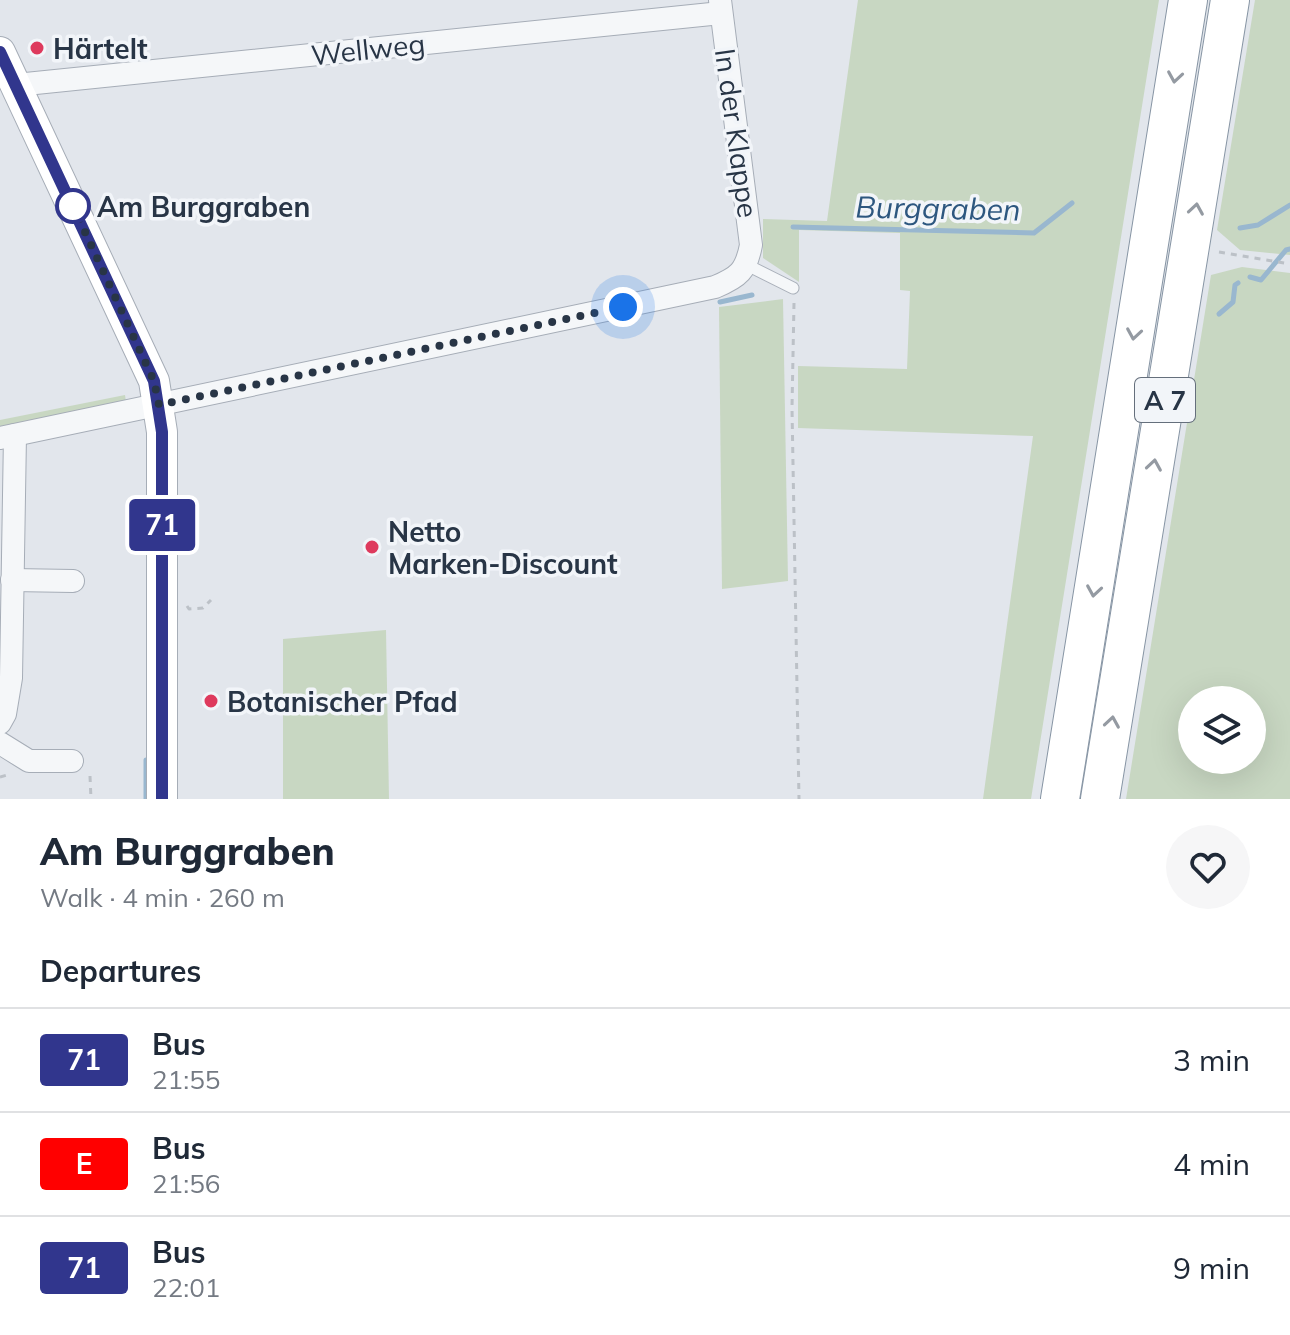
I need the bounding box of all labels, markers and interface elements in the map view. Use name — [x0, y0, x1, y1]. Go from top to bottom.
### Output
street label: Wellweg — [309, 26, 427, 72]
place label: Härtelt — [53, 31, 148, 66]
marker: Härtelt — [28, 39, 46, 57]
street label: In der Klappe — [708, 46, 766, 220]
one-way arrow — [1168, 70, 1185, 84]
water label: Burggraben — [855, 188, 1021, 228]
marker: Am Burggraben — [56, 189, 90, 223]
place label: Am Burggraben — [97, 189, 310, 224]
one-way arrow — [1186, 202, 1203, 216]
your location — [603, 287, 643, 327]
one-way arrow — [1127, 327, 1144, 341]
road number: A 7 — [1135, 378, 1195, 422]
one-way arrow — [1145, 459, 1162, 472]
line badge: 71 — [126, 499, 198, 551]
text: 71 — [145, 507, 179, 542]
place label: Netto Marken-Discount — [388, 514, 618, 581]
marker: Netto Marken-Discount — [363, 538, 381, 556]
one-way arrow — [1086, 584, 1103, 597]
place label: Botanischer Pfad — [227, 684, 458, 719]
map controls — [1178, 686, 1266, 774]
button: layers — [1178, 686, 1266, 774]
marker: Botanischer Pfad — [202, 692, 220, 710]
one-way arrow — [1103, 715, 1120, 729]
button: heart — [1166, 825, 1250, 909]
text: Am Burggraben — [40, 827, 335, 875]
text: Walk · 4 min · 260 m — [40, 881, 285, 914]
text: Departures — [40, 952, 201, 990]
text: Bus — [152, 1025, 206, 1063]
text: 3 min — [1173, 1041, 1250, 1079]
text: 71 — [67, 1042, 101, 1077]
text: 21:55 — [152, 1063, 220, 1096]
text: Bus — [152, 1129, 206, 1167]
text: 4 min — [1173, 1145, 1250, 1183]
text: E — [76, 1146, 92, 1181]
text: 21:56 — [152, 1167, 220, 1200]
text: Bus — [152, 1233, 206, 1271]
text: 9 min — [1173, 1249, 1250, 1287]
text: 71 — [67, 1250, 101, 1285]
text: 22:01 — [152, 1271, 220, 1304]

